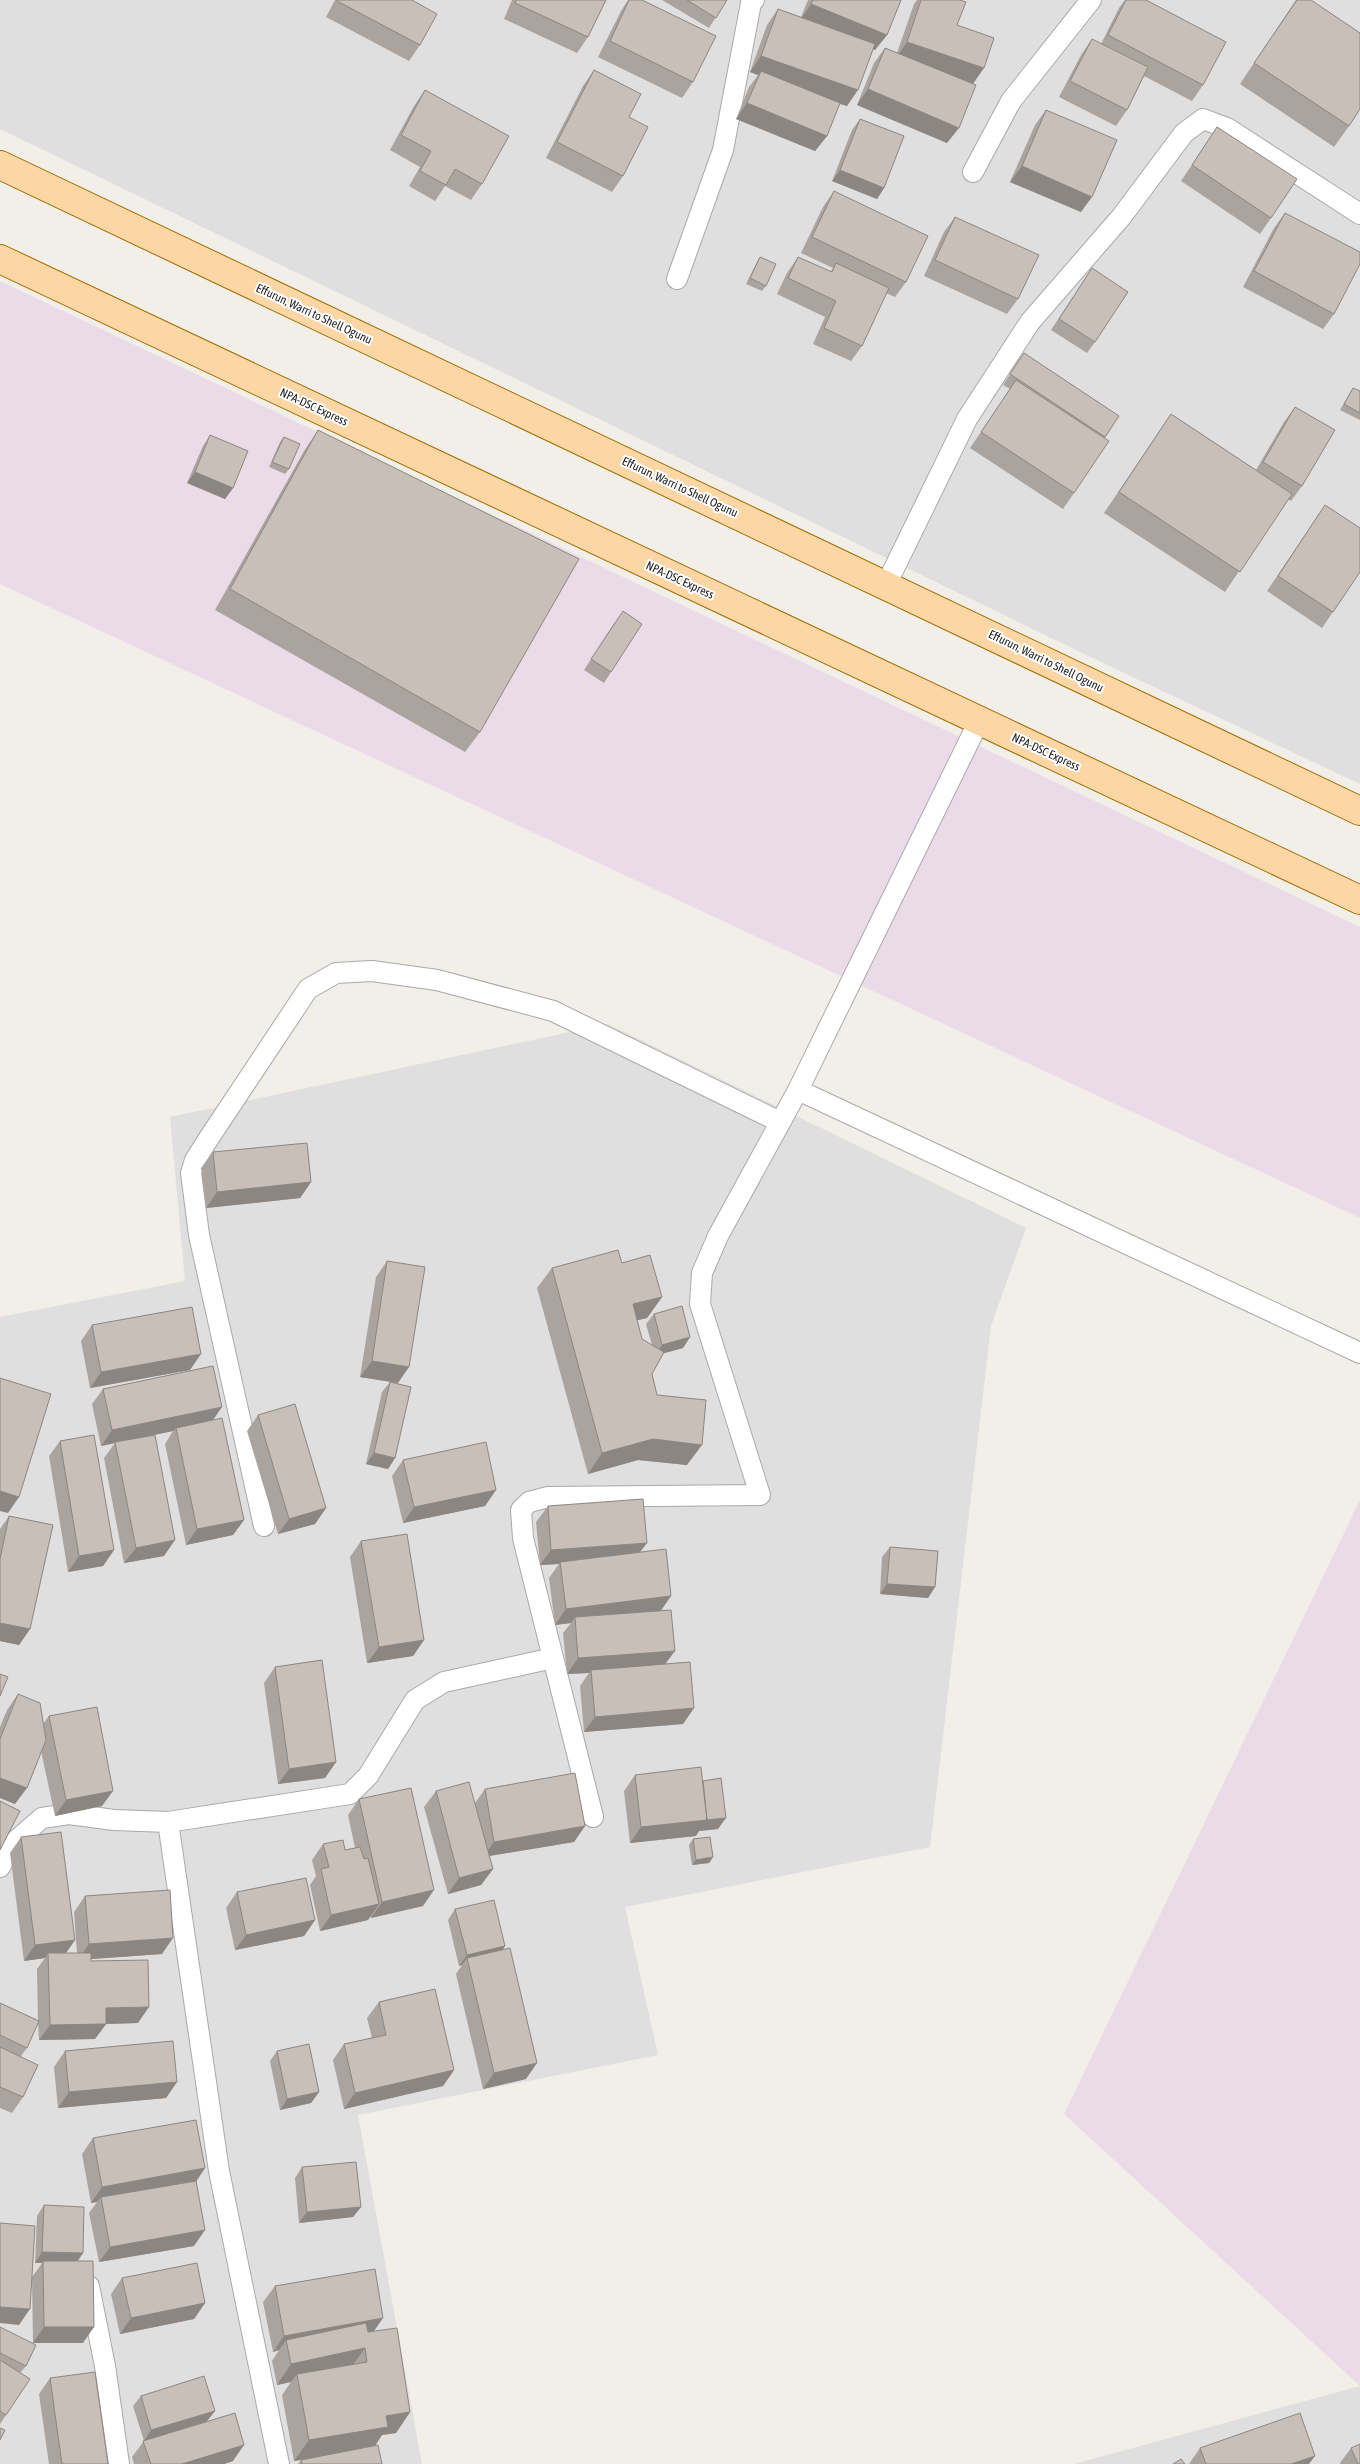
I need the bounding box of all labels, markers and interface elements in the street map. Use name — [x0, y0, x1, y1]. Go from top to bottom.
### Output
street label: Effurun, Warri to Shell Ogunu — [254, 281, 374, 347]
street label: NPA-DSC Express — [278, 385, 350, 429]
street label: Effurun, Warri to Shell Ogunu — [620, 454, 740, 520]
street label: NPA-DSC Express — [644, 558, 716, 602]
street label: Effurun, Warri to Shell Ogunu — [986, 627, 1106, 695]
street label: NPA-DSC Express — [1010, 730, 1082, 774]

